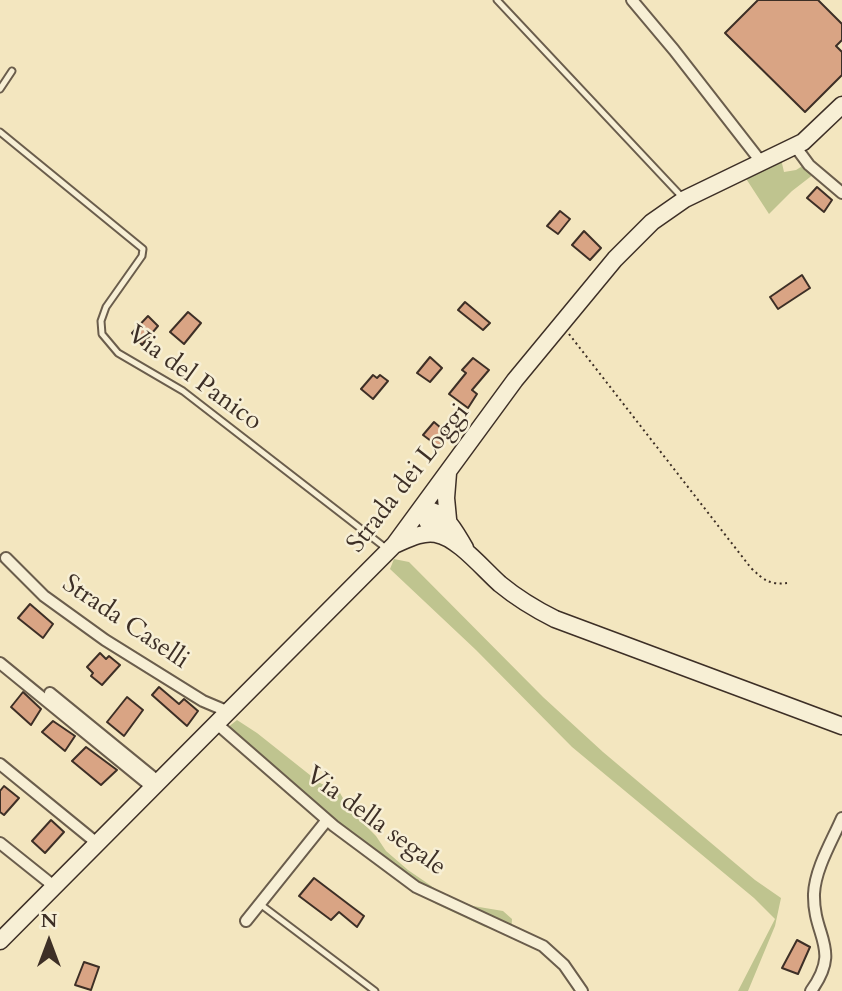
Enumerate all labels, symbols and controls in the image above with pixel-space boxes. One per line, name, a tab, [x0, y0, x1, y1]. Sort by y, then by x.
street label: Via del Panico	[121, 320, 267, 438]
street label: Strada dei Loggi	[341, 398, 477, 560]
street label: Strada Caselli	[56, 569, 194, 677]
street label: Via della segale	[298, 760, 452, 884]
north arrow	[14, 907, 84, 977]
text: N	[41, 908, 57, 934]

